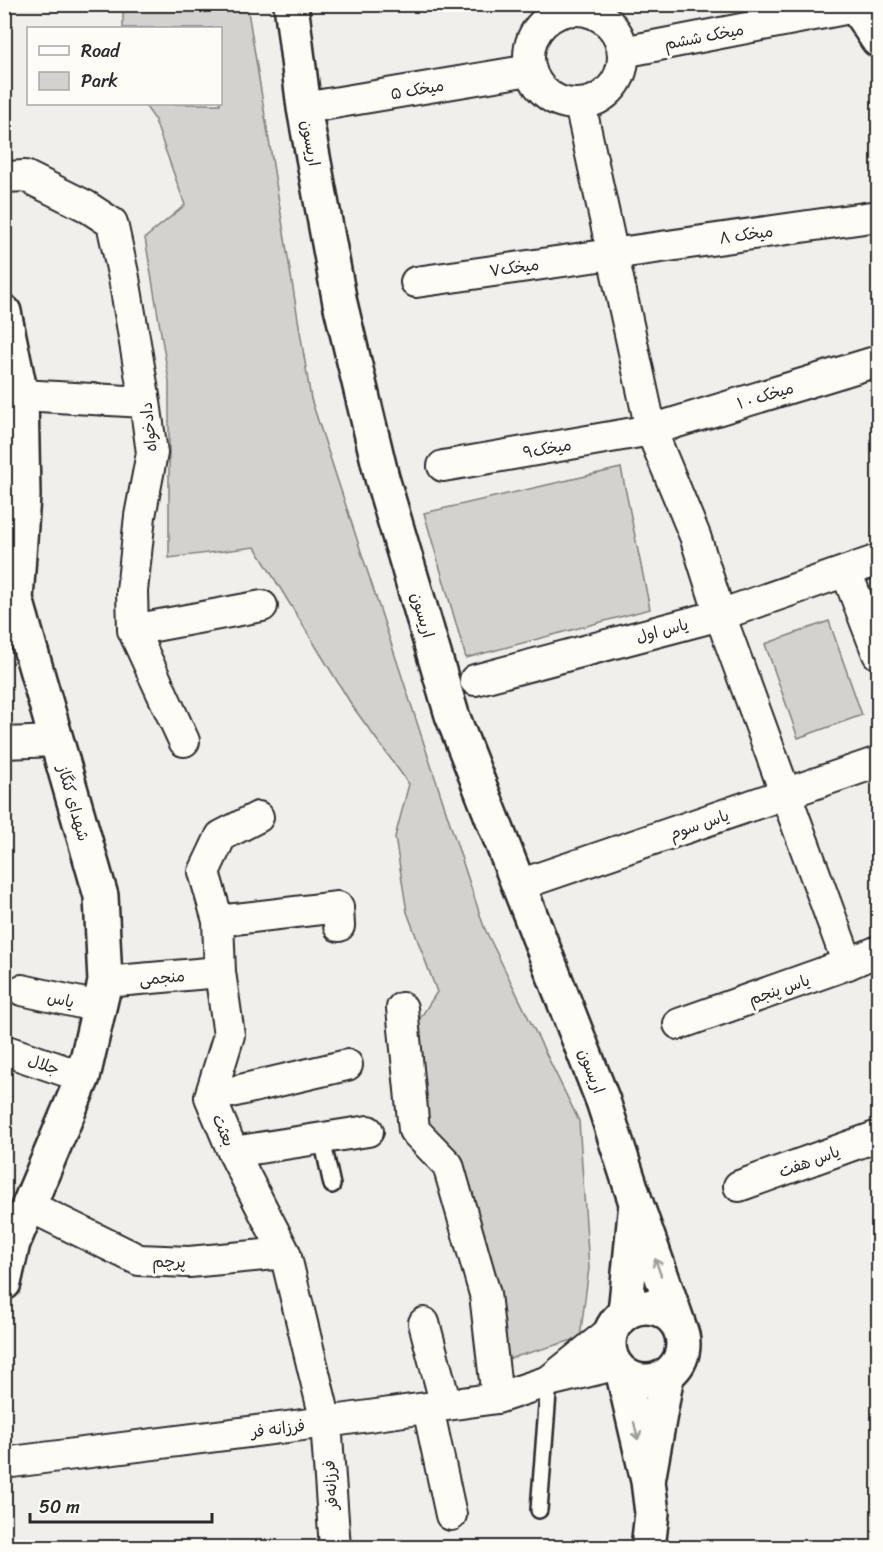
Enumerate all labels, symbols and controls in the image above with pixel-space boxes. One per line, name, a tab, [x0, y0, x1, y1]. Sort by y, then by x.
street label: میخک ششم	[662, 15, 746, 58]
legend	[27, 27, 222, 105]
text: Road	[81, 35, 121, 67]
text: Park	[81, 65, 118, 97]
street label: میخک ۵	[388, 71, 446, 108]
street label: اریسون	[292, 118, 329, 168]
street label: میخک ۸	[717, 216, 775, 253]
street label: میخک۷	[487, 250, 541, 285]
street label: میخک ۰ ۱	[733, 373, 797, 418]
street label: دادخواه	[131, 401, 166, 453]
street label: میخک۹	[521, 430, 574, 467]
street label: اریسون	[402, 589, 443, 641]
street label: یاس اول	[633, 610, 692, 651]
street label: شهدای کنگاز	[48, 760, 98, 845]
street label: یاس سوم	[665, 801, 733, 848]
street label: منجمی	[138, 961, 186, 994]
street label: یاس پنجم	[744, 965, 814, 1013]
street label: یاس	[44, 982, 77, 1017]
street label: اریسون	[570, 1044, 613, 1098]
street label: جلال	[24, 1046, 64, 1083]
street label: بعثت	[204, 1109, 243, 1151]
street label: یاس هفت	[774, 1137, 844, 1186]
street label: پرچم	[152, 1247, 186, 1276]
one-way arrow	[652, 1258, 663, 1277]
street label: فرزانه فر	[247, 1411, 307, 1446]
one-way arrow	[631, 1421, 643, 1440]
street label: فرزانه‌فر	[314, 1459, 347, 1513]
scale bar	[30, 1486, 212, 1524]
text: 50 m	[39, 1491, 80, 1523]

